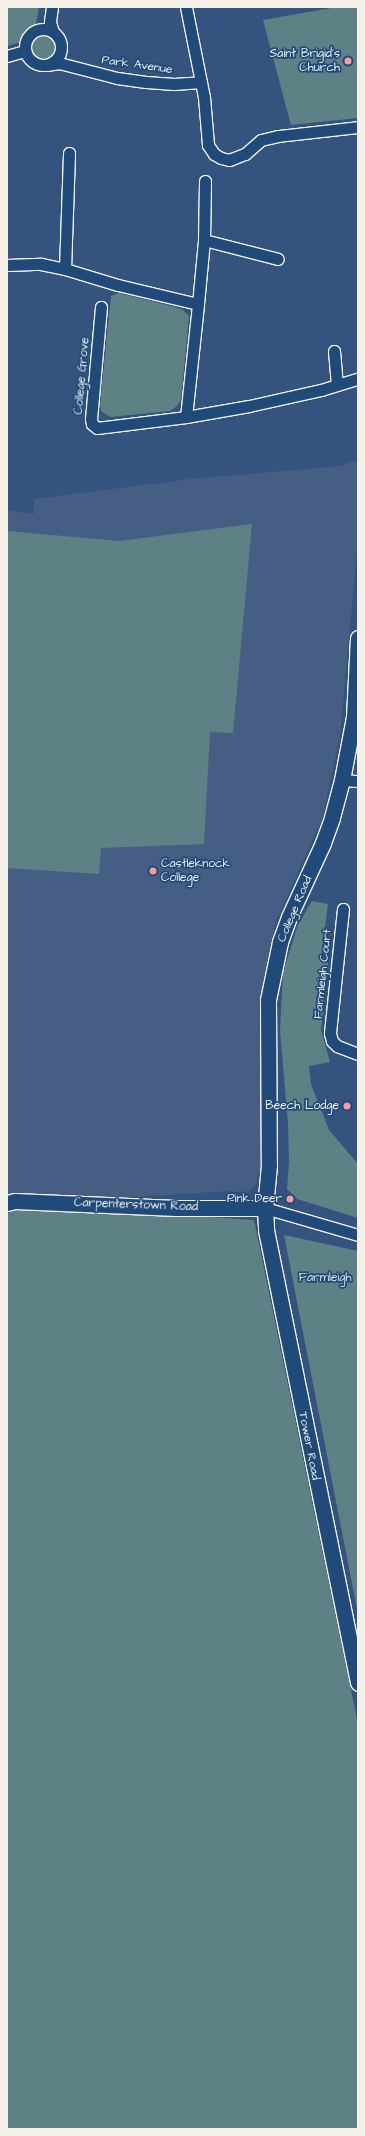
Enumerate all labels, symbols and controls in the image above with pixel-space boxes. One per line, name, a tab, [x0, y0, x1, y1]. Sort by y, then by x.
place label: Saint Brigid's Church	[270, 47, 340, 75]
street label: Park Avenue	[101, 53, 173, 77]
marker: Saint Brigid's Church	[343, 56, 353, 66]
street label: College Grove	[71, 337, 93, 415]
place label: Castleknock College	[161, 857, 230, 885]
marker: Castleknock College	[148, 866, 158, 876]
street label: College Road	[275, 874, 315, 944]
street label: Farmleigh Court	[311, 928, 335, 1020]
place label: Beech Lodge	[265, 1099, 339, 1113]
marker: Beech Lodge	[342, 1101, 352, 1111]
place label: Pink Deer	[227, 1192, 282, 1206]
marker: Pink Deer	[285, 1194, 295, 1204]
street label: Carpenterstown Road	[74, 1196, 198, 1214]
park label: Farmleigh	[299, 1271, 351, 1285]
street label: Tower Road	[295, 1411, 323, 1481]

